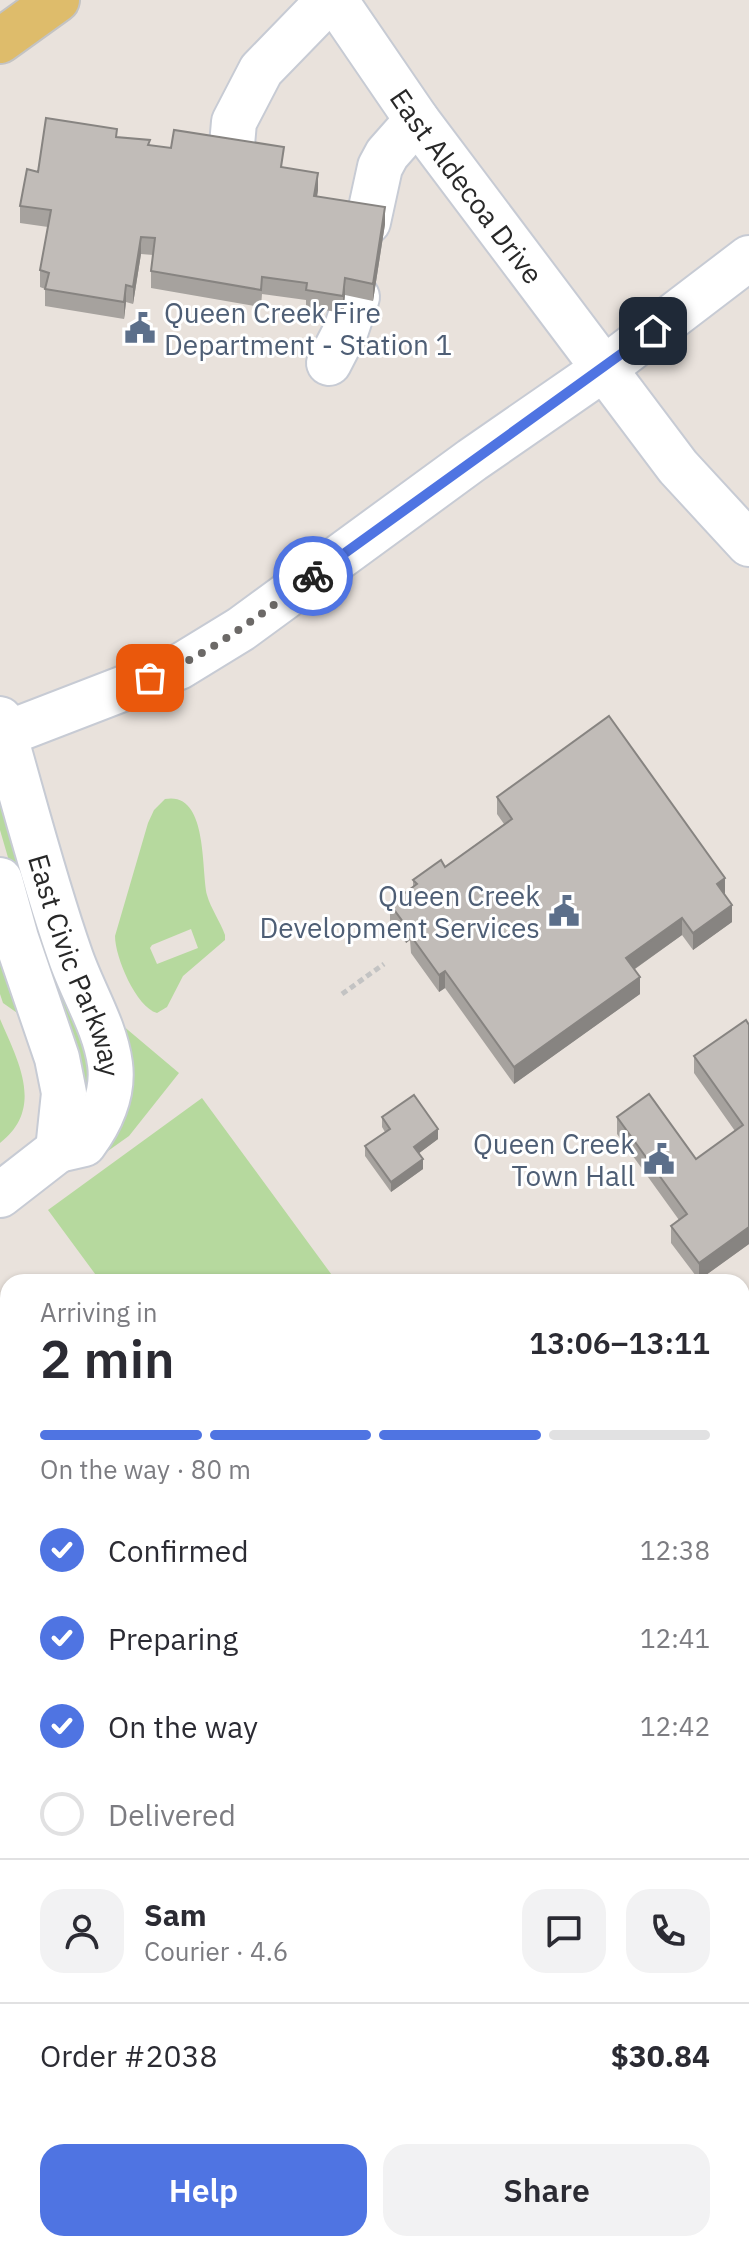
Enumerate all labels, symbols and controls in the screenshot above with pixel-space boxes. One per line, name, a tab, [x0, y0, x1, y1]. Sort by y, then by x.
street label: East Aldecoa Drive	[382, 81, 552, 291]
place label: Queen Creek Fire Department - Station 1	[164, 294, 452, 363]
pin	[619, 297, 687, 365]
icon: home	[631, 309, 675, 353]
public building icon: Queen Creek Fire Department - Station 1	[123, 311, 157, 345]
courier	[273, 536, 353, 616]
icon: bike	[291, 554, 335, 598]
pin	[116, 644, 184, 712]
icon: bag	[128, 656, 172, 700]
street label: East Civic Parkway	[21, 850, 129, 1078]
place label: Queen Creek Development Services	[260, 877, 540, 946]
public building icon: Queen Creek Development Services	[547, 894, 581, 928]
place label: Queen Creek Town Hall	[473, 1125, 635, 1194]
public building icon: Queen Creek Town Hall	[642, 1142, 676, 1176]
text: Arriving in	[40, 1295, 157, 1329]
text: 13:06–13:11	[529, 1323, 710, 1362]
text: 2 min	[40, 1325, 175, 1392]
text: On the way · 80 m	[40, 1452, 251, 1486]
icon: check	[40, 1528, 84, 1572]
text: Confirmed	[108, 1531, 249, 1570]
text: 12:38	[640, 1533, 710, 1567]
icon: check	[40, 1616, 84, 1660]
text: Preparing	[108, 1619, 238, 1658]
text: 12:41	[640, 1621, 710, 1655]
icon: check	[40, 1704, 84, 1748]
text: On the way	[108, 1707, 258, 1746]
text: 12:42	[640, 1709, 710, 1743]
text: Delivered	[108, 1795, 236, 1834]
button: person	[40, 1889, 124, 1973]
button: chat	[522, 1889, 606, 1973]
button: phone	[626, 1889, 710, 1973]
text: Sam	[144, 1895, 207, 1934]
text: Courier · 4.6	[144, 1934, 288, 1968]
text: Order #2038	[40, 2036, 217, 2075]
text: $30.84	[611, 2036, 710, 2075]
button: Help	[40, 2144, 367, 2236]
button: Share	[383, 2144, 710, 2236]

